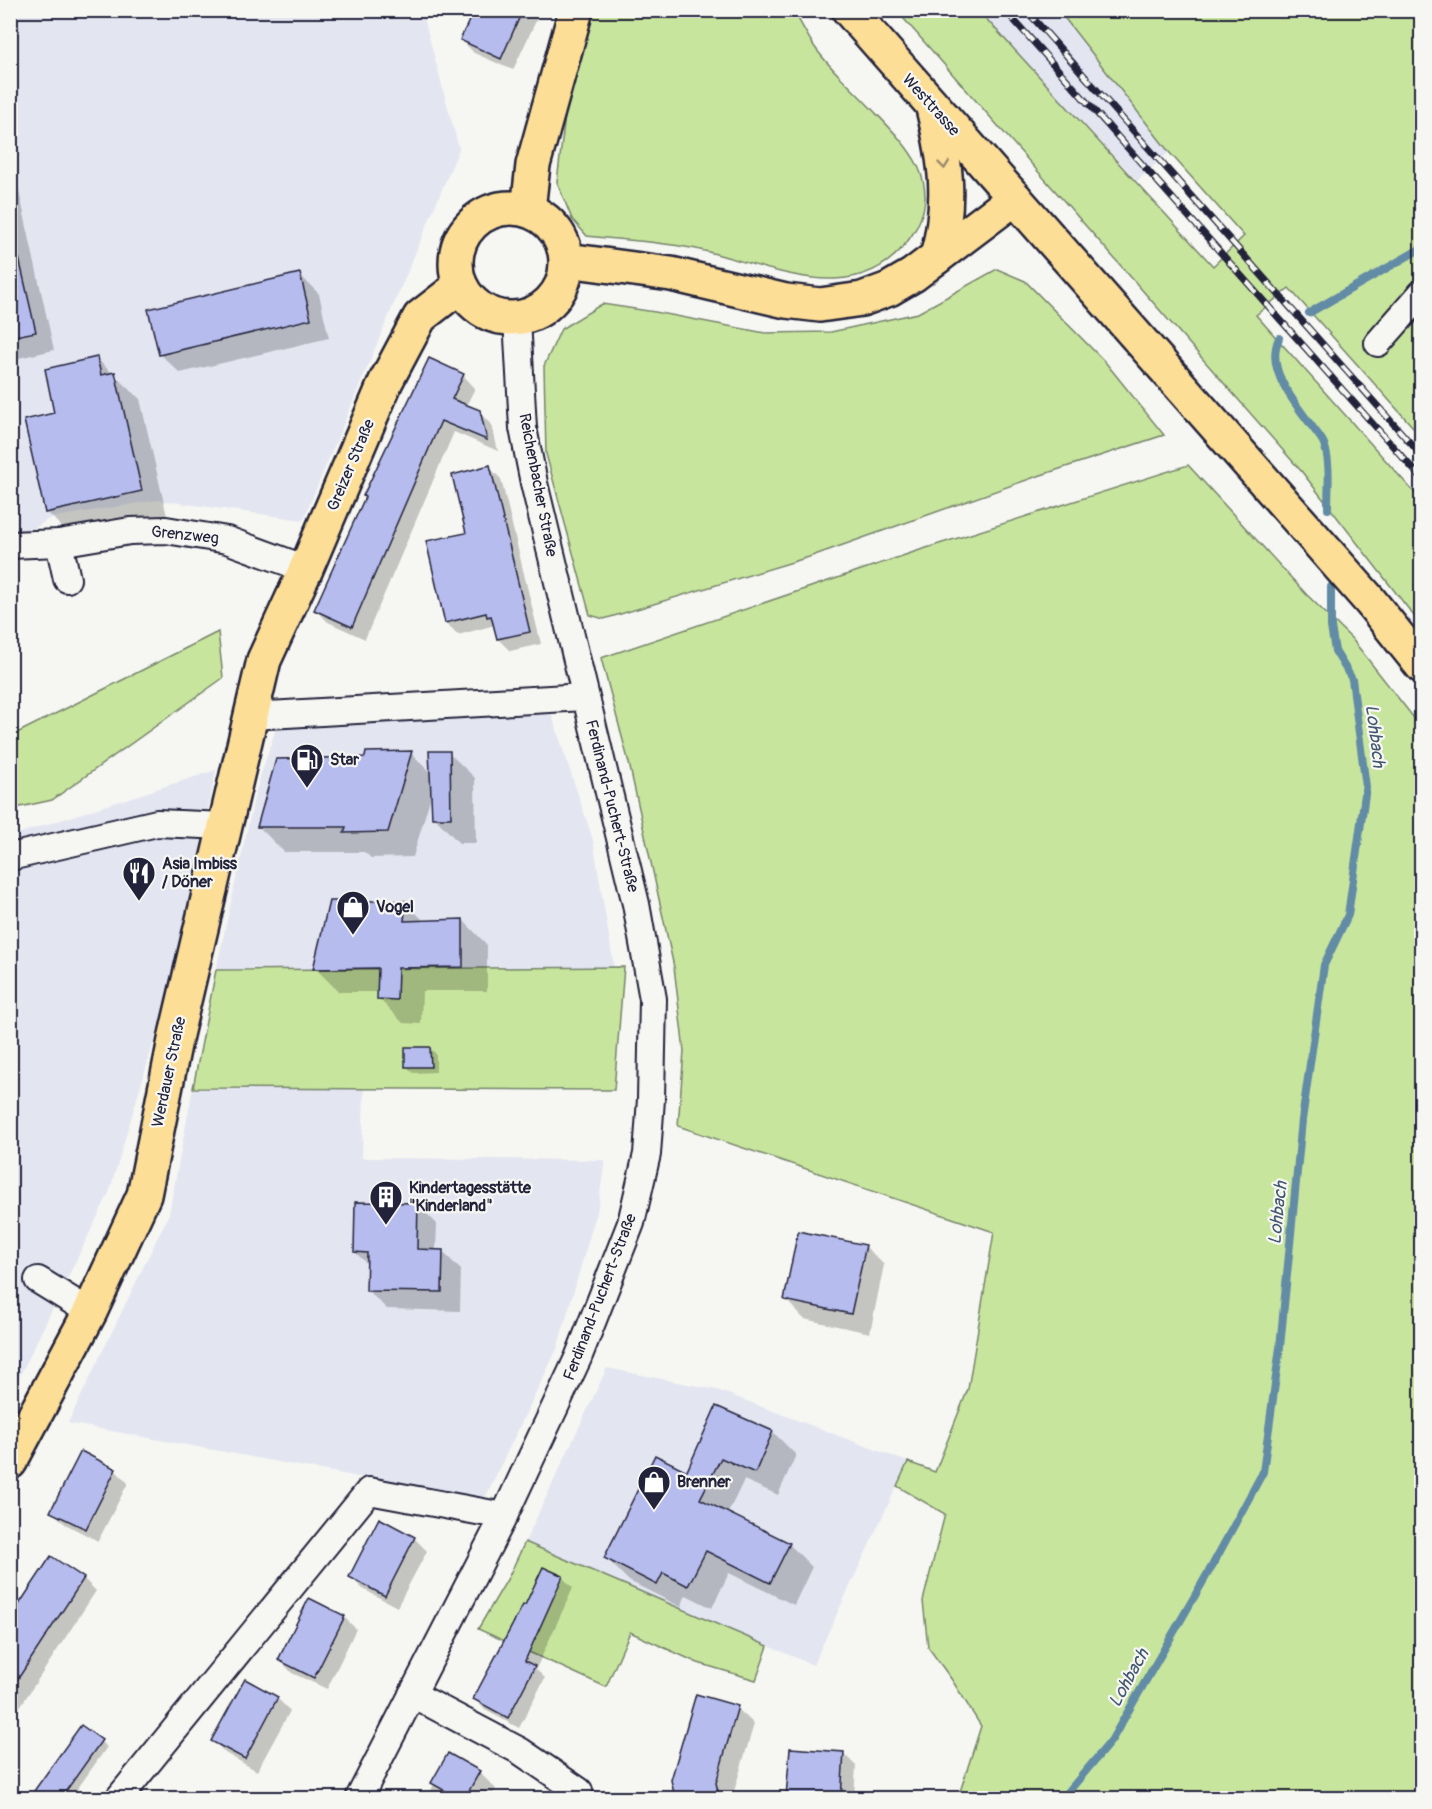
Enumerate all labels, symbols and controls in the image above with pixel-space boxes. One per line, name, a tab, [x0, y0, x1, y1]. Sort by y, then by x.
street label: Westtrasse	[898, 70, 964, 140]
one-way arrow	[937, 160, 950, 169]
street label: Reichenbacher Straße	[514, 412, 562, 559]
street label: Greizer Straße	[323, 416, 379, 514]
street label: Grenzweg	[150, 522, 220, 548]
water label: Lohbach	[1360, 703, 1390, 770]
street label: Ferdinand-Puchert-Straße	[581, 718, 643, 895]
fuel station icon: Star	[289, 742, 325, 789]
place label: Star	[330, 750, 359, 770]
place label: Asia Imbiss / Döner	[162, 854, 238, 892]
restaurant icon: Asia Imbiss / Döner	[121, 855, 157, 902]
shop icon: Vogel	[335, 889, 371, 936]
place label: Vogel	[376, 897, 414, 917]
street label: Werdauer Straße	[148, 1015, 191, 1129]
place label: Kindertagesstätte "Kinderland"	[409, 1178, 532, 1216]
building icon: Kindertagesstätte "Kinderland"	[368, 1179, 404, 1226]
water label: Lohbach	[1263, 1179, 1293, 1246]
street label: Ferdinand-Puchert-Straße	[559, 1211, 641, 1383]
shop icon: Brenner	[636, 1464, 672, 1511]
place label: Brenner	[677, 1472, 731, 1492]
water label: Lohbach	[1104, 1643, 1155, 1711]

